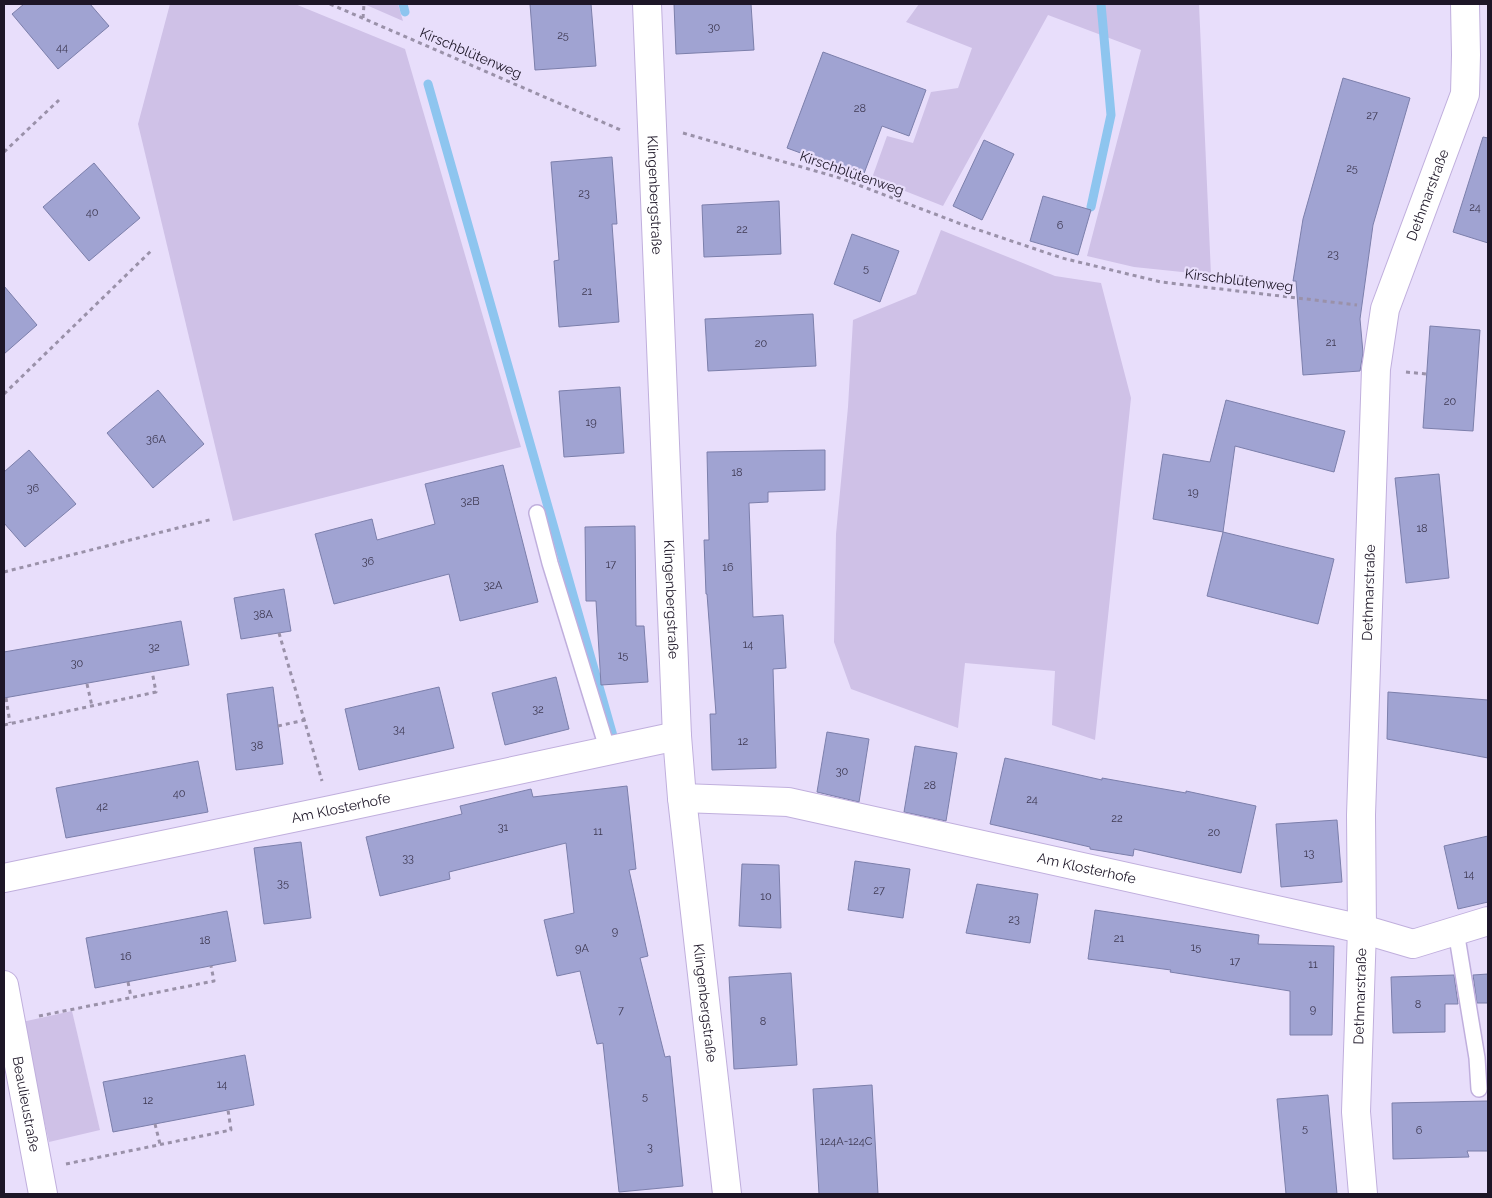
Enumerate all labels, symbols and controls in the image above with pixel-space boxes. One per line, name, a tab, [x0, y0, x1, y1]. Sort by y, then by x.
house number: 30	[708, 21, 721, 34]
street label: Kirschblütenweg	[418, 24, 524, 82]
house number: 25	[557, 29, 569, 42]
house number: 44	[56, 41, 68, 54]
house number: 28	[854, 102, 866, 115]
house number: 27	[1366, 109, 1378, 122]
street label: Klingenbergstraße	[644, 135, 665, 255]
street label: Dethmarstraße	[1403, 147, 1452, 243]
street label: Kirschblütenweg	[798, 148, 906, 198]
house number: 25	[1346, 162, 1358, 175]
house number: 23	[578, 187, 590, 200]
house number: 24	[1469, 201, 1481, 214]
house number: 40	[86, 206, 99, 219]
house number: 6	[1057, 219, 1064, 232]
house number: 22	[736, 223, 748, 236]
house number: 23	[1327, 248, 1339, 261]
house number: 5	[863, 262, 869, 275]
street label: Kirschblütenweg	[1184, 265, 1294, 295]
house number: 21	[582, 285, 593, 298]
house number: 21	[1326, 336, 1337, 349]
house number: 20	[755, 337, 767, 350]
house number: 20	[1444, 395, 1456, 408]
house number: 19	[585, 416, 597, 429]
house number: 36A	[146, 433, 166, 446]
house number: 18	[731, 466, 743, 479]
house number: 36	[27, 482, 40, 495]
house number: 19	[1187, 486, 1199, 499]
house number: 32B	[461, 495, 479, 508]
house number: 18	[1416, 522, 1428, 535]
street label: Klingenbergstraße	[661, 540, 682, 659]
street label: Dethmarstraße	[1359, 544, 1378, 641]
house number: 36	[362, 555, 375, 568]
house number: 17	[606, 558, 616, 571]
house number: 16	[722, 561, 734, 574]
house number: 32A	[483, 579, 503, 592]
house number: 38A	[253, 608, 273, 621]
house number: 14	[743, 638, 753, 651]
house number: 32	[148, 641, 160, 654]
house number: 15	[618, 649, 628, 662]
house number: 30	[71, 657, 84, 670]
house number: 32	[532, 703, 544, 716]
house number: 34	[393, 723, 405, 736]
house number: 12	[738, 735, 748, 748]
house number: 38	[251, 739, 263, 752]
house number: 30	[836, 765, 849, 778]
house number: 28	[924, 779, 936, 792]
house number: 40	[173, 787, 186, 800]
street label: Am Klosterhofe	[290, 790, 392, 826]
house number: 24	[1026, 793, 1038, 806]
house number: 42	[96, 800, 108, 813]
house number: 22	[1111, 812, 1123, 825]
house number: 31	[498, 821, 509, 834]
house number: 11	[593, 825, 603, 838]
house number: 20	[1208, 826, 1220, 839]
house number: 13	[1304, 847, 1314, 860]
street label: Am Klosterhofe	[1036, 849, 1138, 887]
house number: 33	[402, 852, 414, 865]
house number: 14	[1464, 868, 1474, 881]
house number: 35	[277, 877, 289, 890]
house number: 27	[873, 884, 885, 897]
house number: 10	[760, 890, 772, 903]
house number: 23	[1008, 913, 1020, 926]
house number: 9	[612, 925, 618, 938]
house number: 21	[1114, 932, 1125, 945]
house number: 18	[199, 934, 211, 947]
house number: 15	[1191, 941, 1201, 954]
house number: 9A	[575, 942, 590, 955]
street label: Klingenbergstraße	[691, 943, 720, 1063]
street label: Dethmarstraße	[1350, 948, 1369, 1045]
house number: 16	[120, 950, 132, 963]
house number: 17	[1230, 955, 1240, 968]
house number: 11	[1308, 958, 1318, 971]
house number: 8	[1415, 998, 1421, 1011]
house number: 9	[1310, 1003, 1316, 1016]
house number: 7	[618, 1004, 624, 1017]
house number: 8	[760, 1015, 766, 1028]
street label: Beaulieustraße	[9, 1055, 43, 1153]
house number: 14	[217, 1078, 227, 1091]
house number: 5	[642, 1090, 648, 1103]
house number: 12	[143, 1094, 153, 1107]
house number: 5	[1302, 1122, 1308, 1135]
house number: 6	[1416, 1124, 1423, 1137]
house number: 124A-124C	[820, 1135, 873, 1148]
house number: 3	[647, 1141, 653, 1154]

